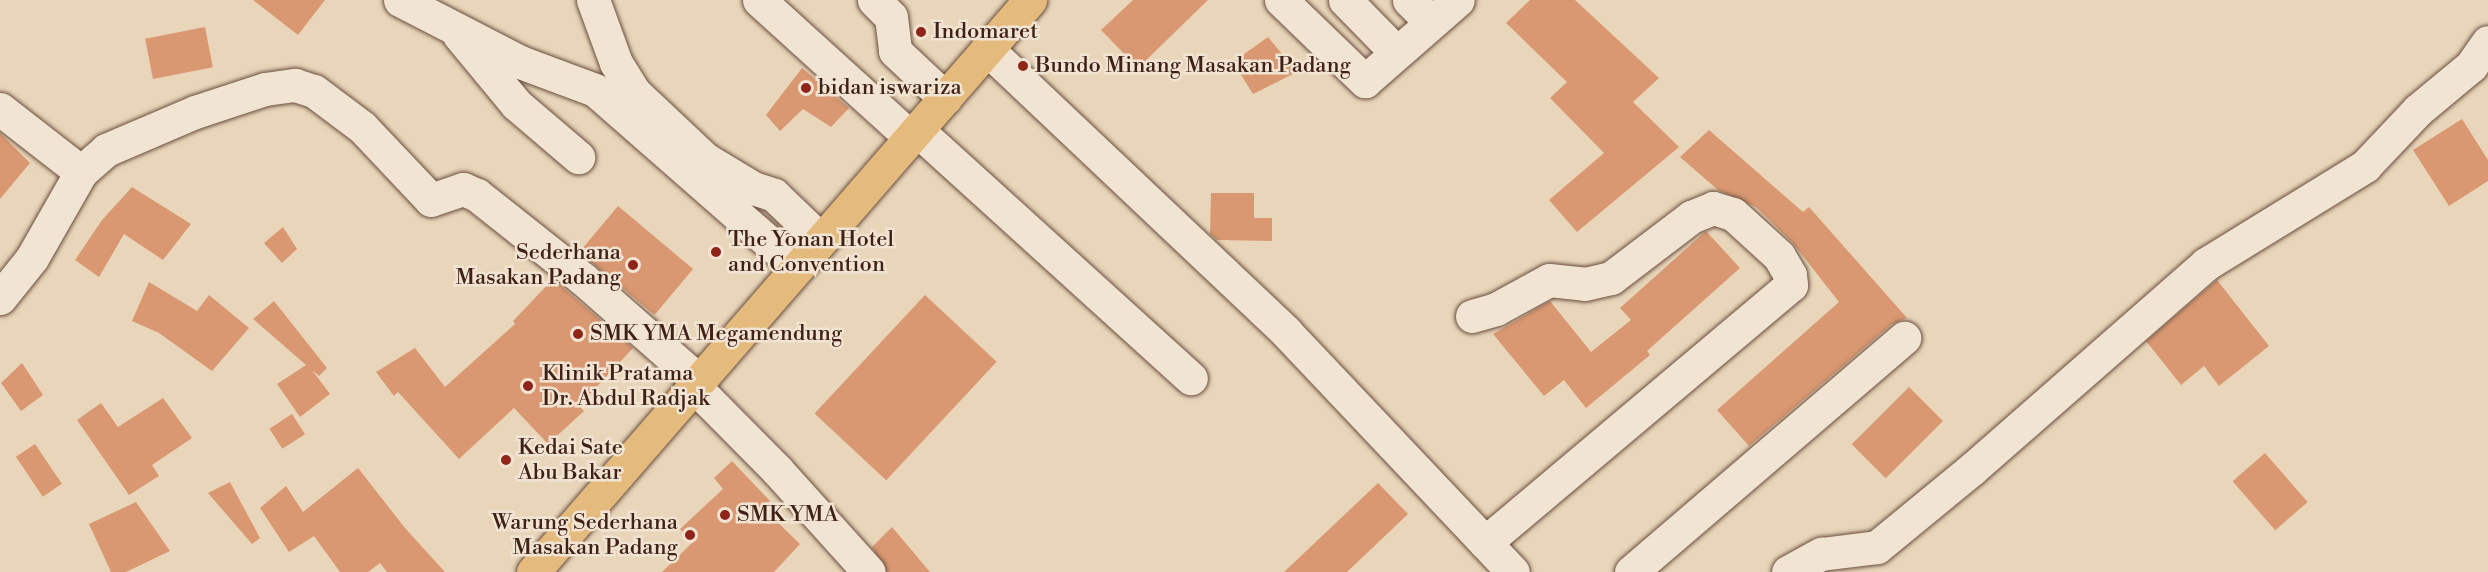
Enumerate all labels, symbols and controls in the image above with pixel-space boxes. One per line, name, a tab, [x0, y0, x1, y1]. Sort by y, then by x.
place label: Indomaret	[933, 19, 1038, 45]
marker: Indomaret	[914, 25, 928, 39]
place label: Bundo Minang Masakan Padang	[1035, 53, 1351, 79]
marker: Bundo Minang Masakan Padang	[1016, 59, 1030, 73]
place label: bidan iswariza	[818, 75, 962, 101]
marker: bidan iswariza	[799, 81, 813, 95]
place label: The Yonan Hotel and Convention	[728, 226, 894, 278]
place label: Sederhana Masakan Padang	[456, 239, 621, 290]
marker: The Yonan Hotel and Convention	[709, 245, 723, 259]
marker: Sederhana Masakan Padang	[626, 258, 640, 272]
place label: SMK YMA Megamendung	[590, 321, 842, 347]
marker: SMK YMA Megamendung	[571, 327, 585, 341]
place label: Klinik Pratama Dr. Abdul Radjak	[542, 360, 710, 412]
marker: Klinik Pratama Dr. Abdul Radjak	[519, 377, 537, 395]
place label: Kedai Sate Abu Bakar	[518, 434, 623, 486]
marker: Kedai Sate Abu Bakar	[499, 453, 513, 467]
place label: SMK YMA	[737, 502, 839, 528]
marker: SMK YMA	[718, 508, 732, 522]
place label: Warung Sederhana Masakan Padang	[492, 509, 678, 560]
marker: Warung Sederhana Masakan Padang	[683, 528, 697, 542]

